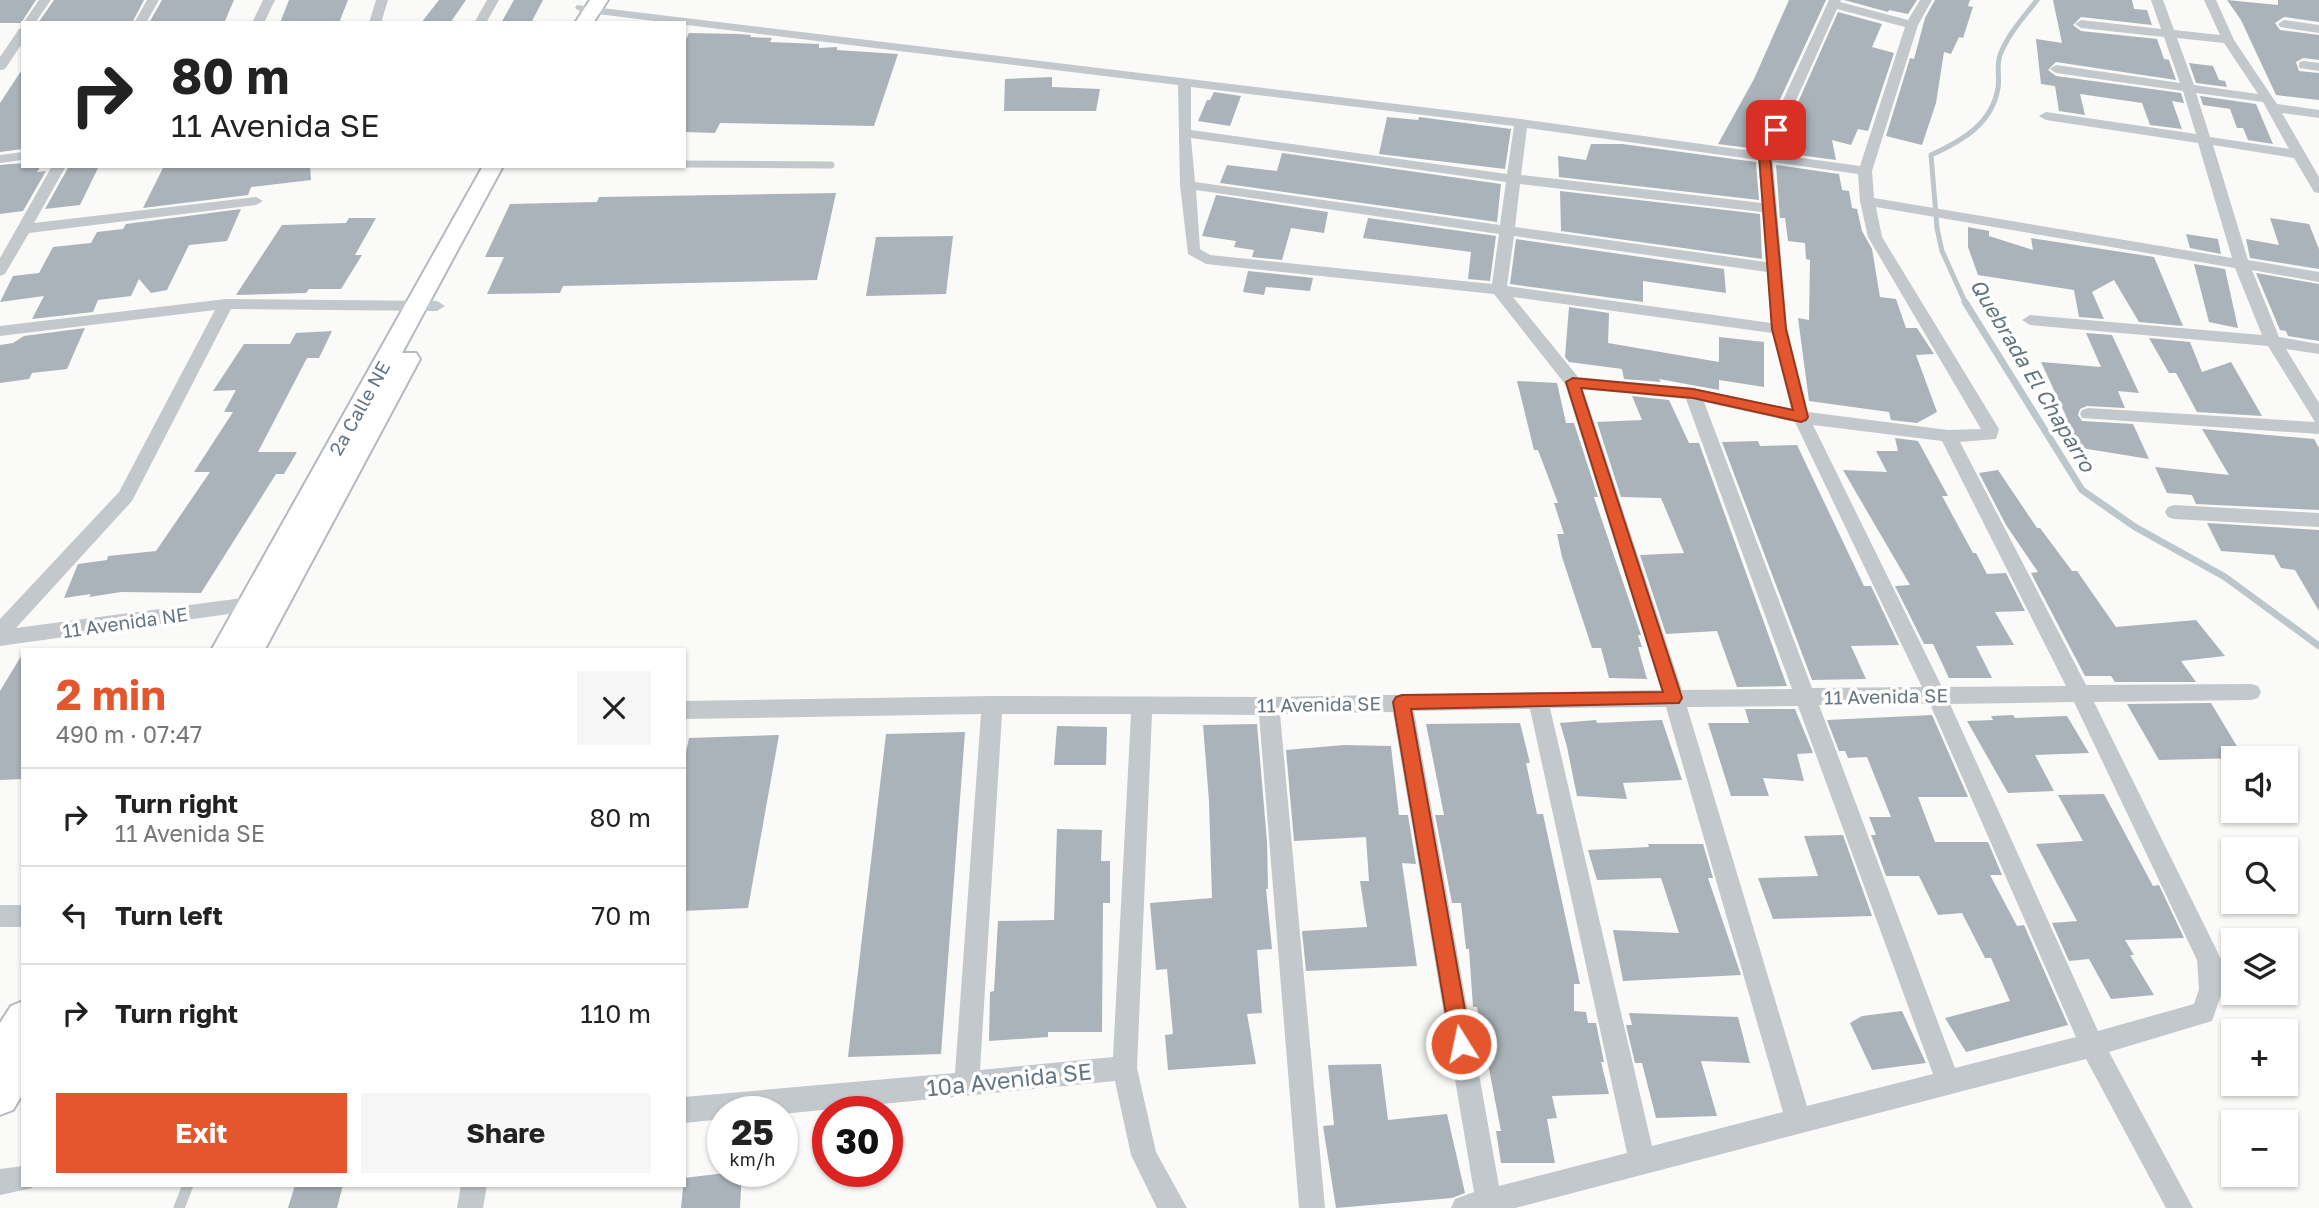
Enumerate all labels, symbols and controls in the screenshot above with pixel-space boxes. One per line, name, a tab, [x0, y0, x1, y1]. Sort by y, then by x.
text: 80 m	[171, 46, 289, 105]
icon: right	[56, 49, 147, 140]
pin	[1746, 100, 1806, 160]
text: 11 Avenida SE	[171, 106, 379, 144]
icon: arrive	[1757, 111, 1795, 149]
water label: Quebrada El Chaparro	[1965, 274, 2102, 477]
street label: 2a Calle NE	[324, 357, 394, 459]
street label: 11 Avenida NE	[61, 602, 189, 642]
text: 2 min	[56, 669, 166, 719]
button: close	[577, 671, 651, 745]
street label: 11 Avenida SE	[1824, 683, 1948, 709]
street label: 11 Avenida SE	[1257, 691, 1381, 717]
text: 490 m · 07:47	[56, 720, 202, 748]
map controls	[2221, 746, 2298, 1187]
button: sound	[2221, 746, 2298, 823]
text: Turn right	[115, 788, 238, 819]
icon: right	[56, 798, 94, 836]
text: 80 m	[590, 802, 651, 833]
text: 11 Avenida SE	[115, 819, 265, 847]
button: search	[2221, 837, 2298, 914]
icon: left	[56, 896, 94, 934]
text: Turn left	[115, 900, 223, 931]
text: 70 m	[592, 900, 651, 931]
button: layers	[2221, 928, 2298, 1005]
icon: right	[56, 994, 94, 1032]
text: Turn right	[115, 998, 238, 1029]
text: 110 m	[580, 998, 651, 1029]
position arrow	[1424, 1007, 1498, 1081]
button: +	[2221, 1019, 2298, 1096]
street label: 10a Avenida SE	[925, 1056, 1093, 1102]
button: Exit	[56, 1093, 347, 1173]
button: Share	[361, 1093, 651, 1173]
speed limit sign: 30	[812, 1096, 903, 1187]
button: −	[2221, 1110, 2298, 1187]
text: 25	[731, 1111, 774, 1153]
text: km/h	[730, 1148, 775, 1170]

